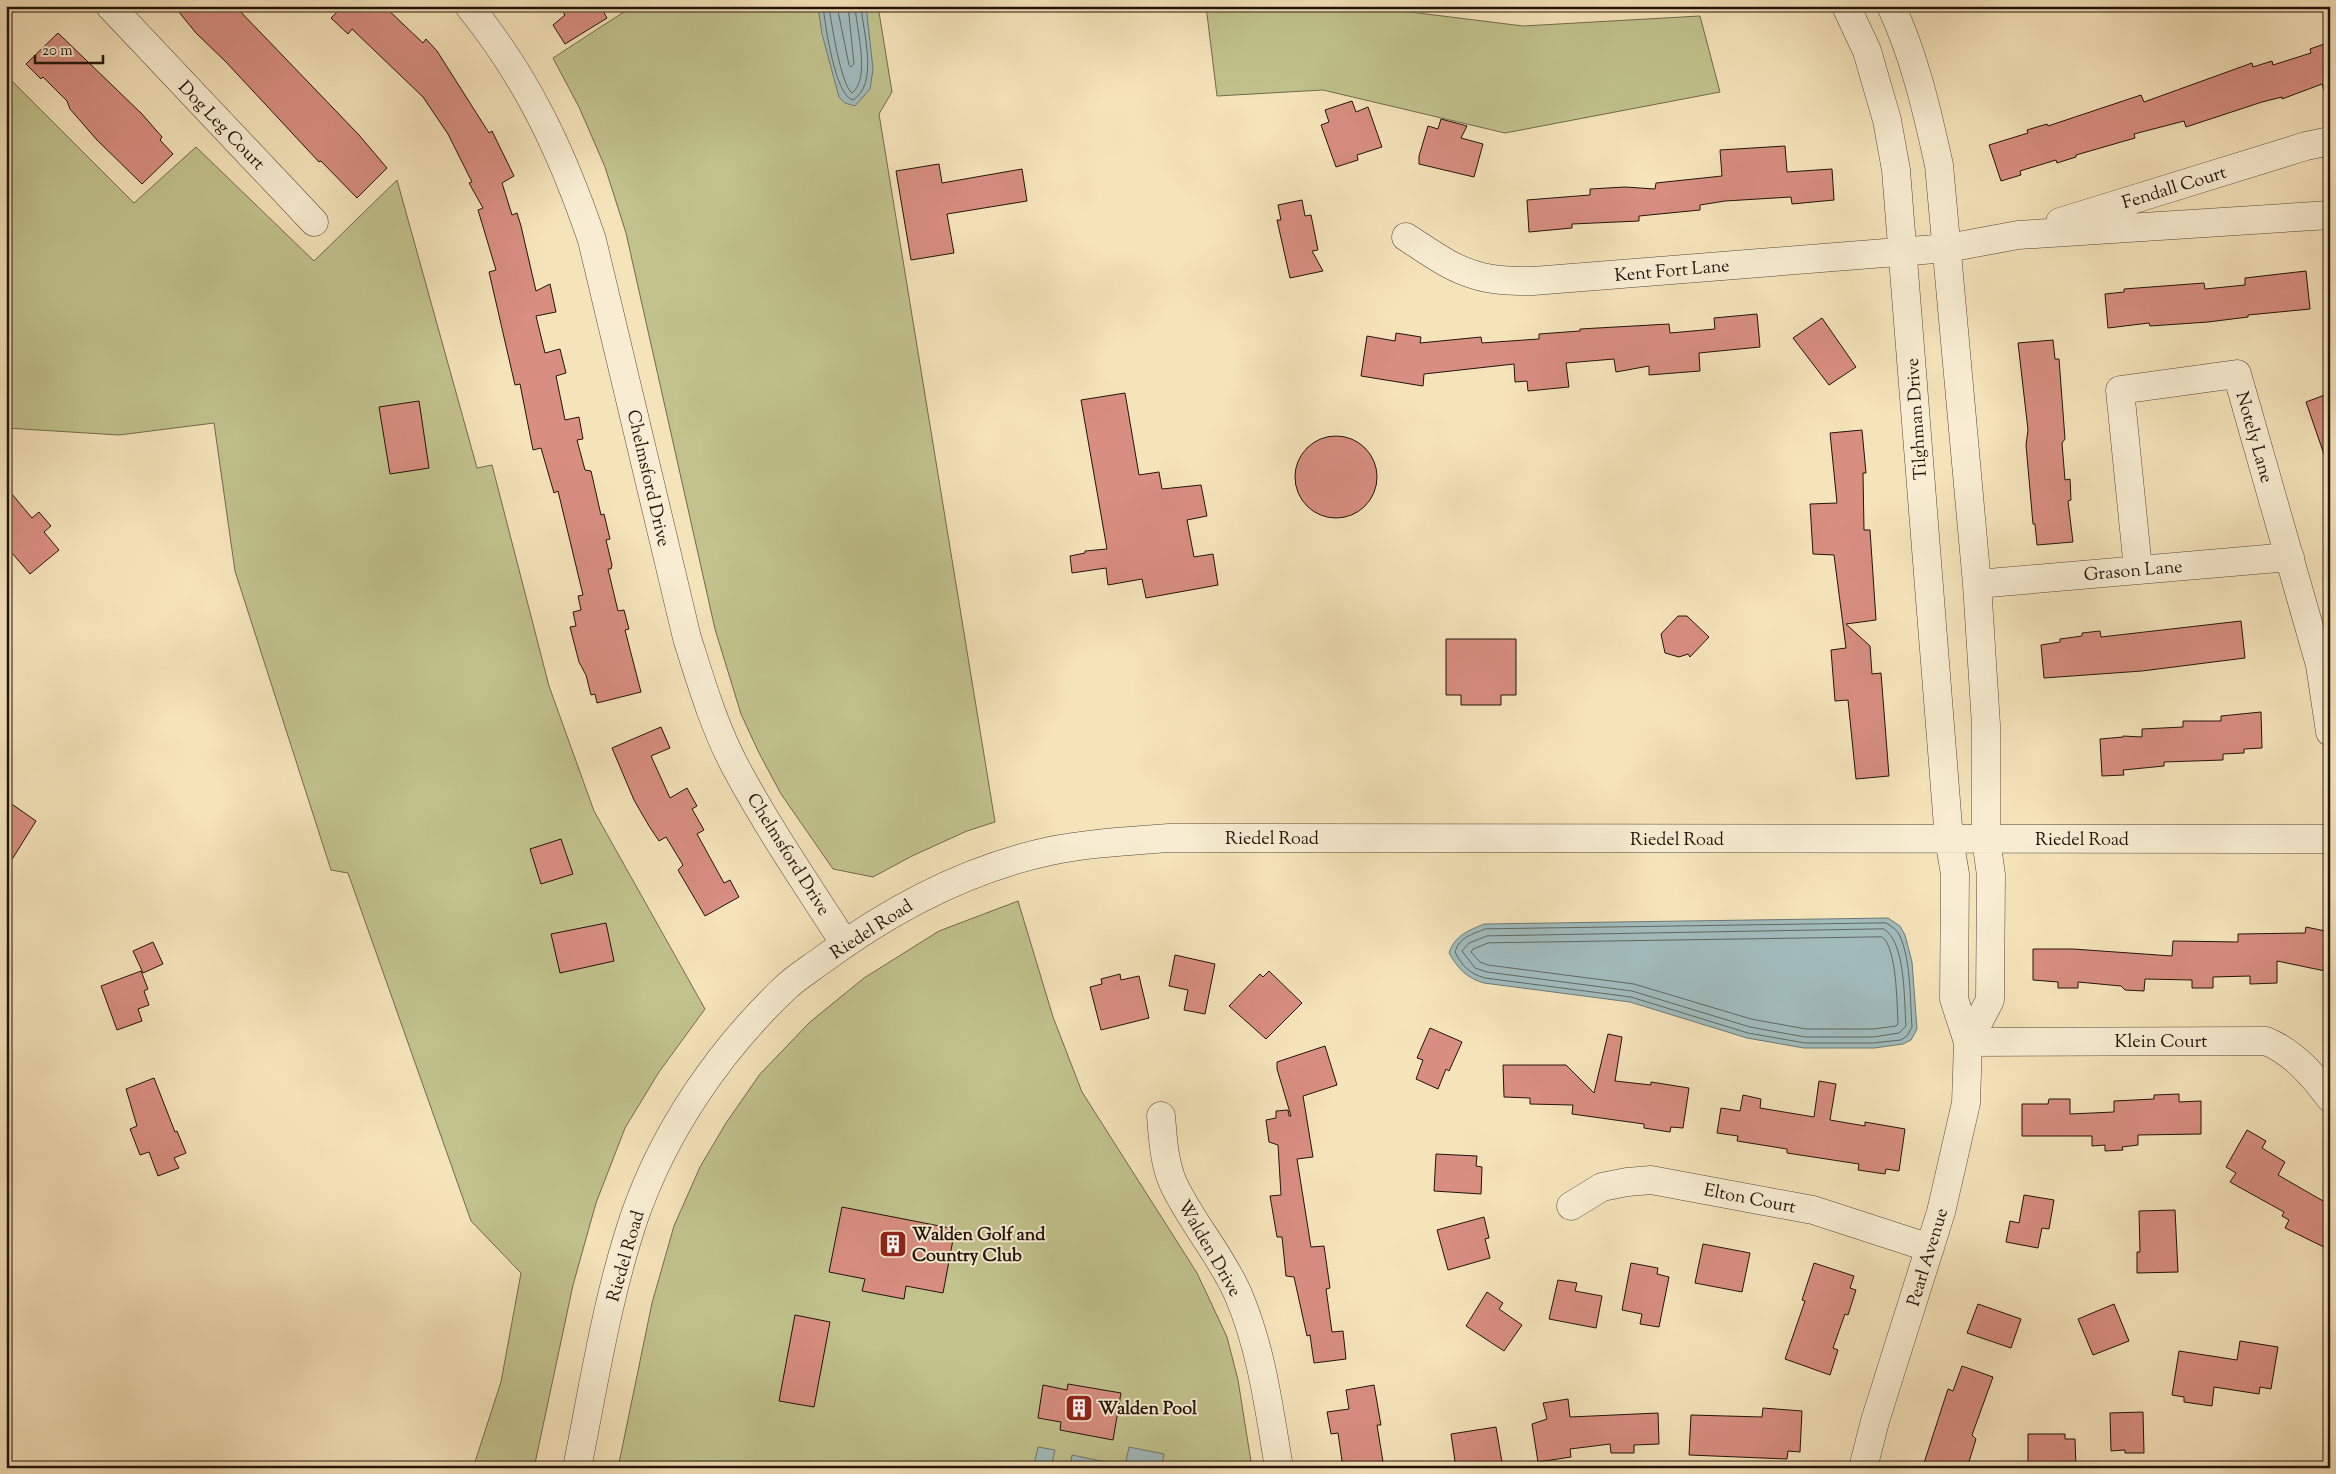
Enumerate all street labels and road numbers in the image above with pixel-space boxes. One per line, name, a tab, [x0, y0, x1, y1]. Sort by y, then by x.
street label: Dog Leg Court	[171, 76, 270, 177]
street label: Fendall Court	[2119, 161, 2230, 217]
street label: Kent Fort Lane	[1614, 254, 1731, 290]
street label: Tilghman Drive	[1901, 357, 1935, 481]
street label: Notely Lane	[2228, 389, 2279, 486]
street label: Chelmsford Drive	[619, 407, 675, 550]
street label: Grason Lane	[2083, 555, 2184, 589]
street label: Chelmsford Drive	[739, 789, 835, 921]
street label: Riedel Road	[1225, 827, 1319, 853]
street label: Riedel Road	[1630, 828, 1724, 854]
street label: Riedel Road	[2035, 828, 2129, 854]
street label: Riedel Road	[826, 894, 919, 967]
street label: Klein Court	[2115, 1030, 2207, 1056]
street label: Elton Court	[1701, 1178, 1798, 1222]
street label: Walden Drive	[1170, 1196, 1247, 1302]
street label: Pearl Avenue	[1902, 1205, 1956, 1310]
street label: Riedel Road	[601, 1208, 652, 1305]

